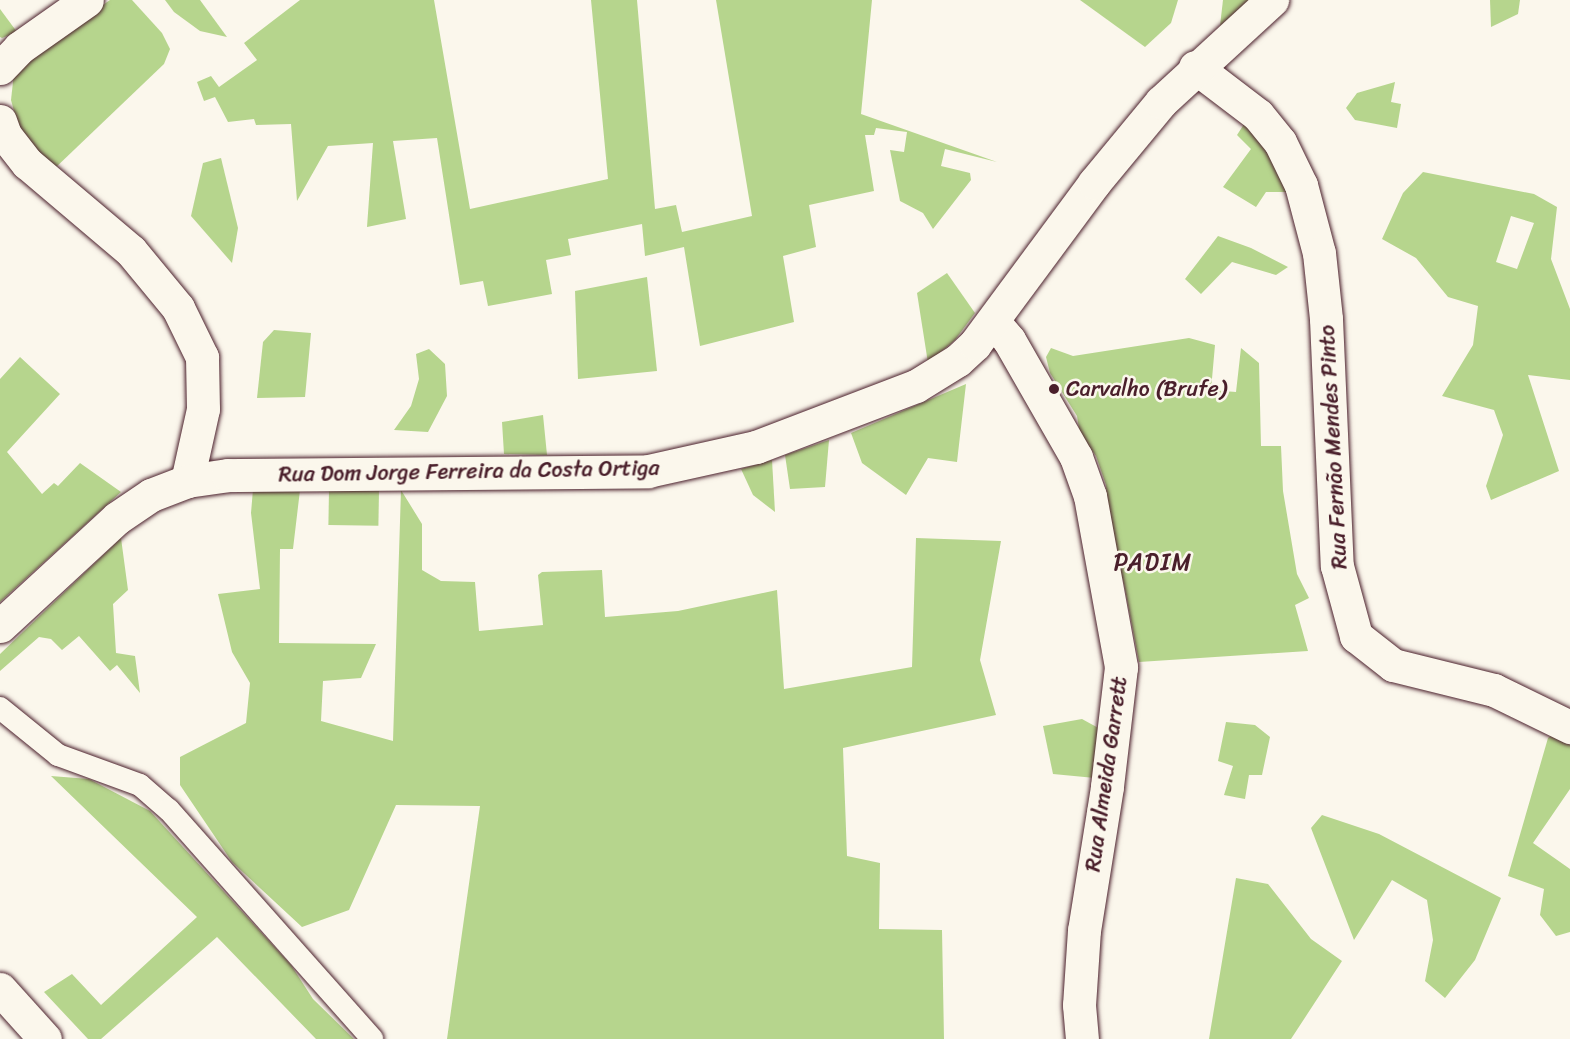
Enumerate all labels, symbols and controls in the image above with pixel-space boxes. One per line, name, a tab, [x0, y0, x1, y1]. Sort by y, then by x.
street label: Rua Fernão Mendes Pinto	[1313, 324, 1353, 570]
place label: Carvalho (Brufe)	[1066, 376, 1227, 402]
marker: Carvalho (Brufe)	[1047, 382, 1061, 396]
street label: Rua Dom Jorge Ferreira da Costa Ortiga	[277, 454, 661, 488]
district label: PADIM	[1115, 549, 1191, 577]
street label: Rua Almeida Garrett	[1079, 674, 1133, 874]

